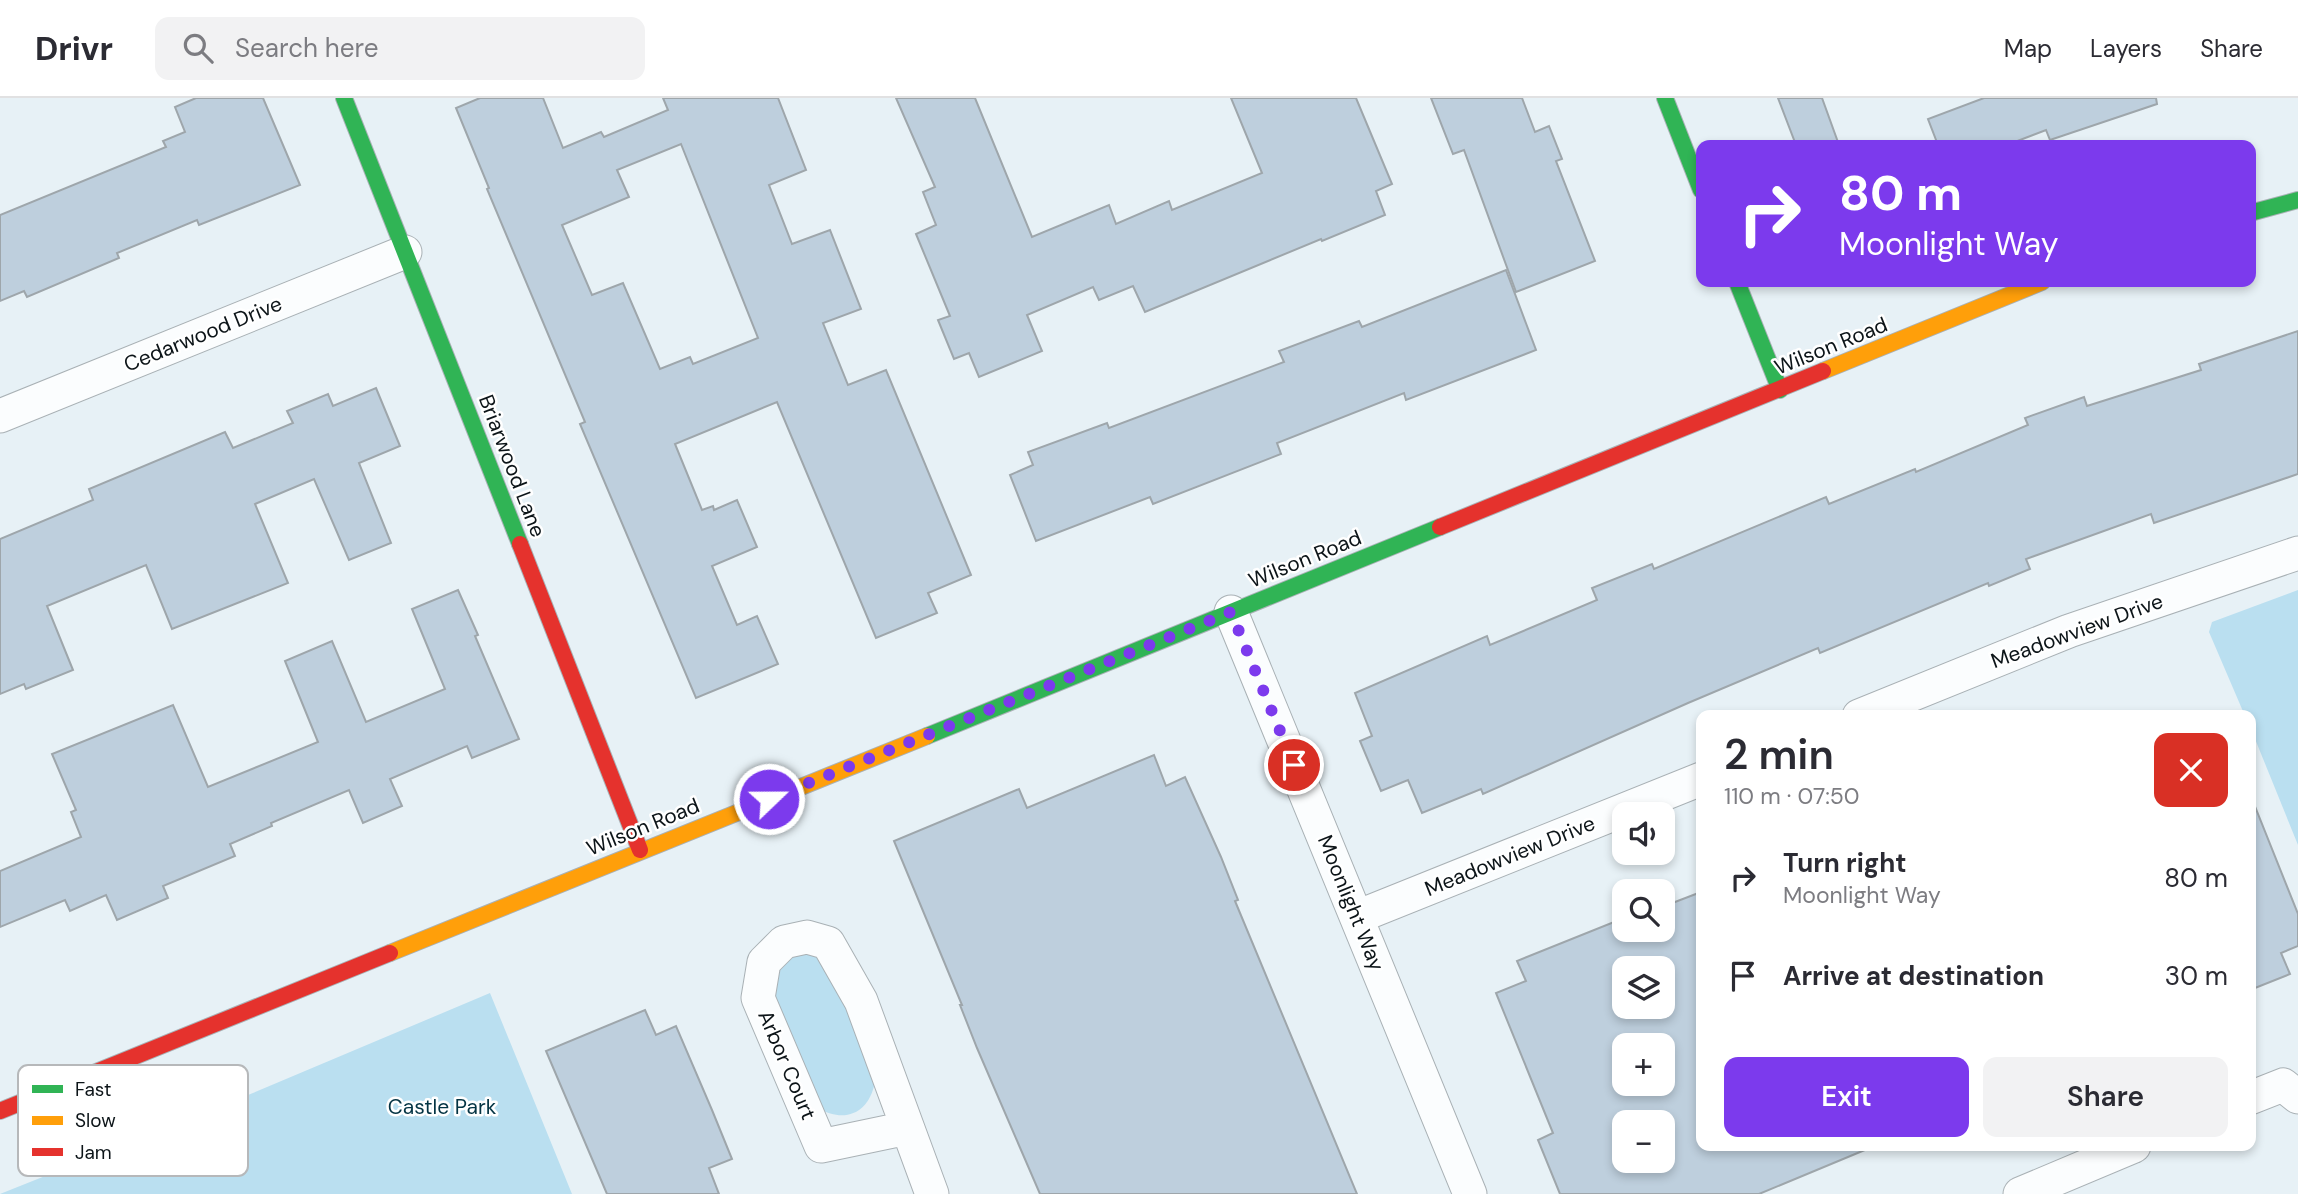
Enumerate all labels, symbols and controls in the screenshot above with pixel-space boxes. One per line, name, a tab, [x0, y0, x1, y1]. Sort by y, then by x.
search box	[155, 17, 645, 80]
text: Drivr	[35, 27, 113, 70]
icon: search	[179, 29, 217, 67]
text: Search here	[235, 31, 378, 65]
text: Map	[2004, 33, 2052, 64]
text: Layers	[2090, 33, 2162, 64]
text: Share	[2200, 33, 2263, 64]
text: 80 m	[1839, 161, 1962, 225]
icon: right	[1724, 168, 1815, 259]
text: Moonlight Way	[1839, 223, 2059, 265]
street label: Cedarwood Drive	[120, 289, 286, 379]
street label: Wilson Road	[1770, 311, 1892, 381]
street label: Briarwood Lane	[472, 391, 552, 541]
street label: Wilson Road	[1244, 524, 1366, 594]
street label: Meadowview Drive	[1987, 587, 2167, 675]
text: 2 min	[1724, 727, 1834, 782]
button: close	[2154, 733, 2228, 807]
pin	[1264, 735, 1324, 795]
icon: arrive	[1275, 746, 1313, 784]
position arrow	[732, 762, 806, 836]
text: 110 m · 07:50	[1724, 781, 1860, 811]
street label: Wilson Road	[582, 792, 704, 862]
map controls	[1612, 802, 1675, 1173]
button: sound	[1612, 802, 1675, 865]
street label: Meadowview Drive	[1421, 809, 1599, 903]
street label: Moonlight Way	[1311, 831, 1391, 975]
text: Turn right	[1783, 846, 1907, 880]
icon: right	[1724, 859, 1762, 897]
text: 80 m	[2164, 861, 2228, 895]
button: search	[1612, 879, 1675, 942]
text: Moonlight Way	[1783, 880, 1941, 910]
button: layers	[1612, 956, 1675, 1019]
icon: arrive	[1724, 957, 1762, 995]
text: Arrive at destination	[1783, 959, 2044, 993]
text: 30 m	[2165, 959, 2228, 993]
street label: Arbor Court	[751, 1006, 823, 1124]
button: +	[1612, 1033, 1675, 1096]
button: Exit	[1724, 1057, 1969, 1137]
button: Share	[1983, 1057, 2228, 1137]
legend	[18, 1065, 248, 1176]
text: Fast	[75, 1077, 111, 1102]
park label: Castle Park	[388, 1093, 497, 1121]
text: Slow	[75, 1108, 116, 1133]
button: −	[1612, 1110, 1675, 1173]
text: Jam	[75, 1140, 112, 1165]

